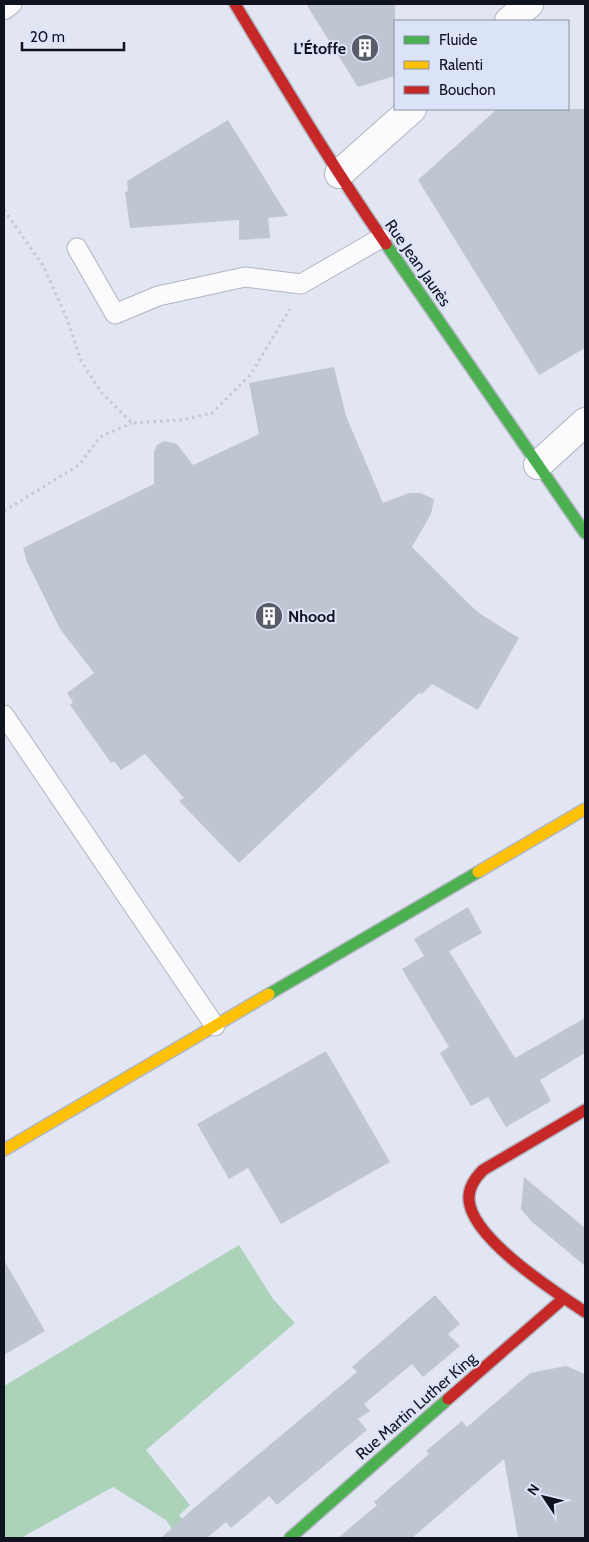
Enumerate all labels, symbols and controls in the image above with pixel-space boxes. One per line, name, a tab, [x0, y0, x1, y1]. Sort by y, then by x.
scale bar	[22, 20, 125, 52]
legend	[394, 20, 569, 110]
text: 20 m	[30, 28, 65, 46]
text: Fluide	[439, 31, 478, 49]
building icon: L’Étoffe	[350, 33, 380, 63]
place label: L’Étoffe	[293, 39, 346, 58]
text: Ralenti	[439, 56, 483, 74]
text: Bouchon	[439, 81, 496, 99]
street label: Rue Jean Jaurès	[381, 216, 455, 310]
building icon: Nhood	[254, 601, 284, 631]
place label: Nhood	[288, 607, 335, 626]
street label: Rue Martin Luther King	[352, 1348, 481, 1464]
north arrow	[519, 1472, 569, 1522]
text: N	[523, 1480, 544, 1499]

